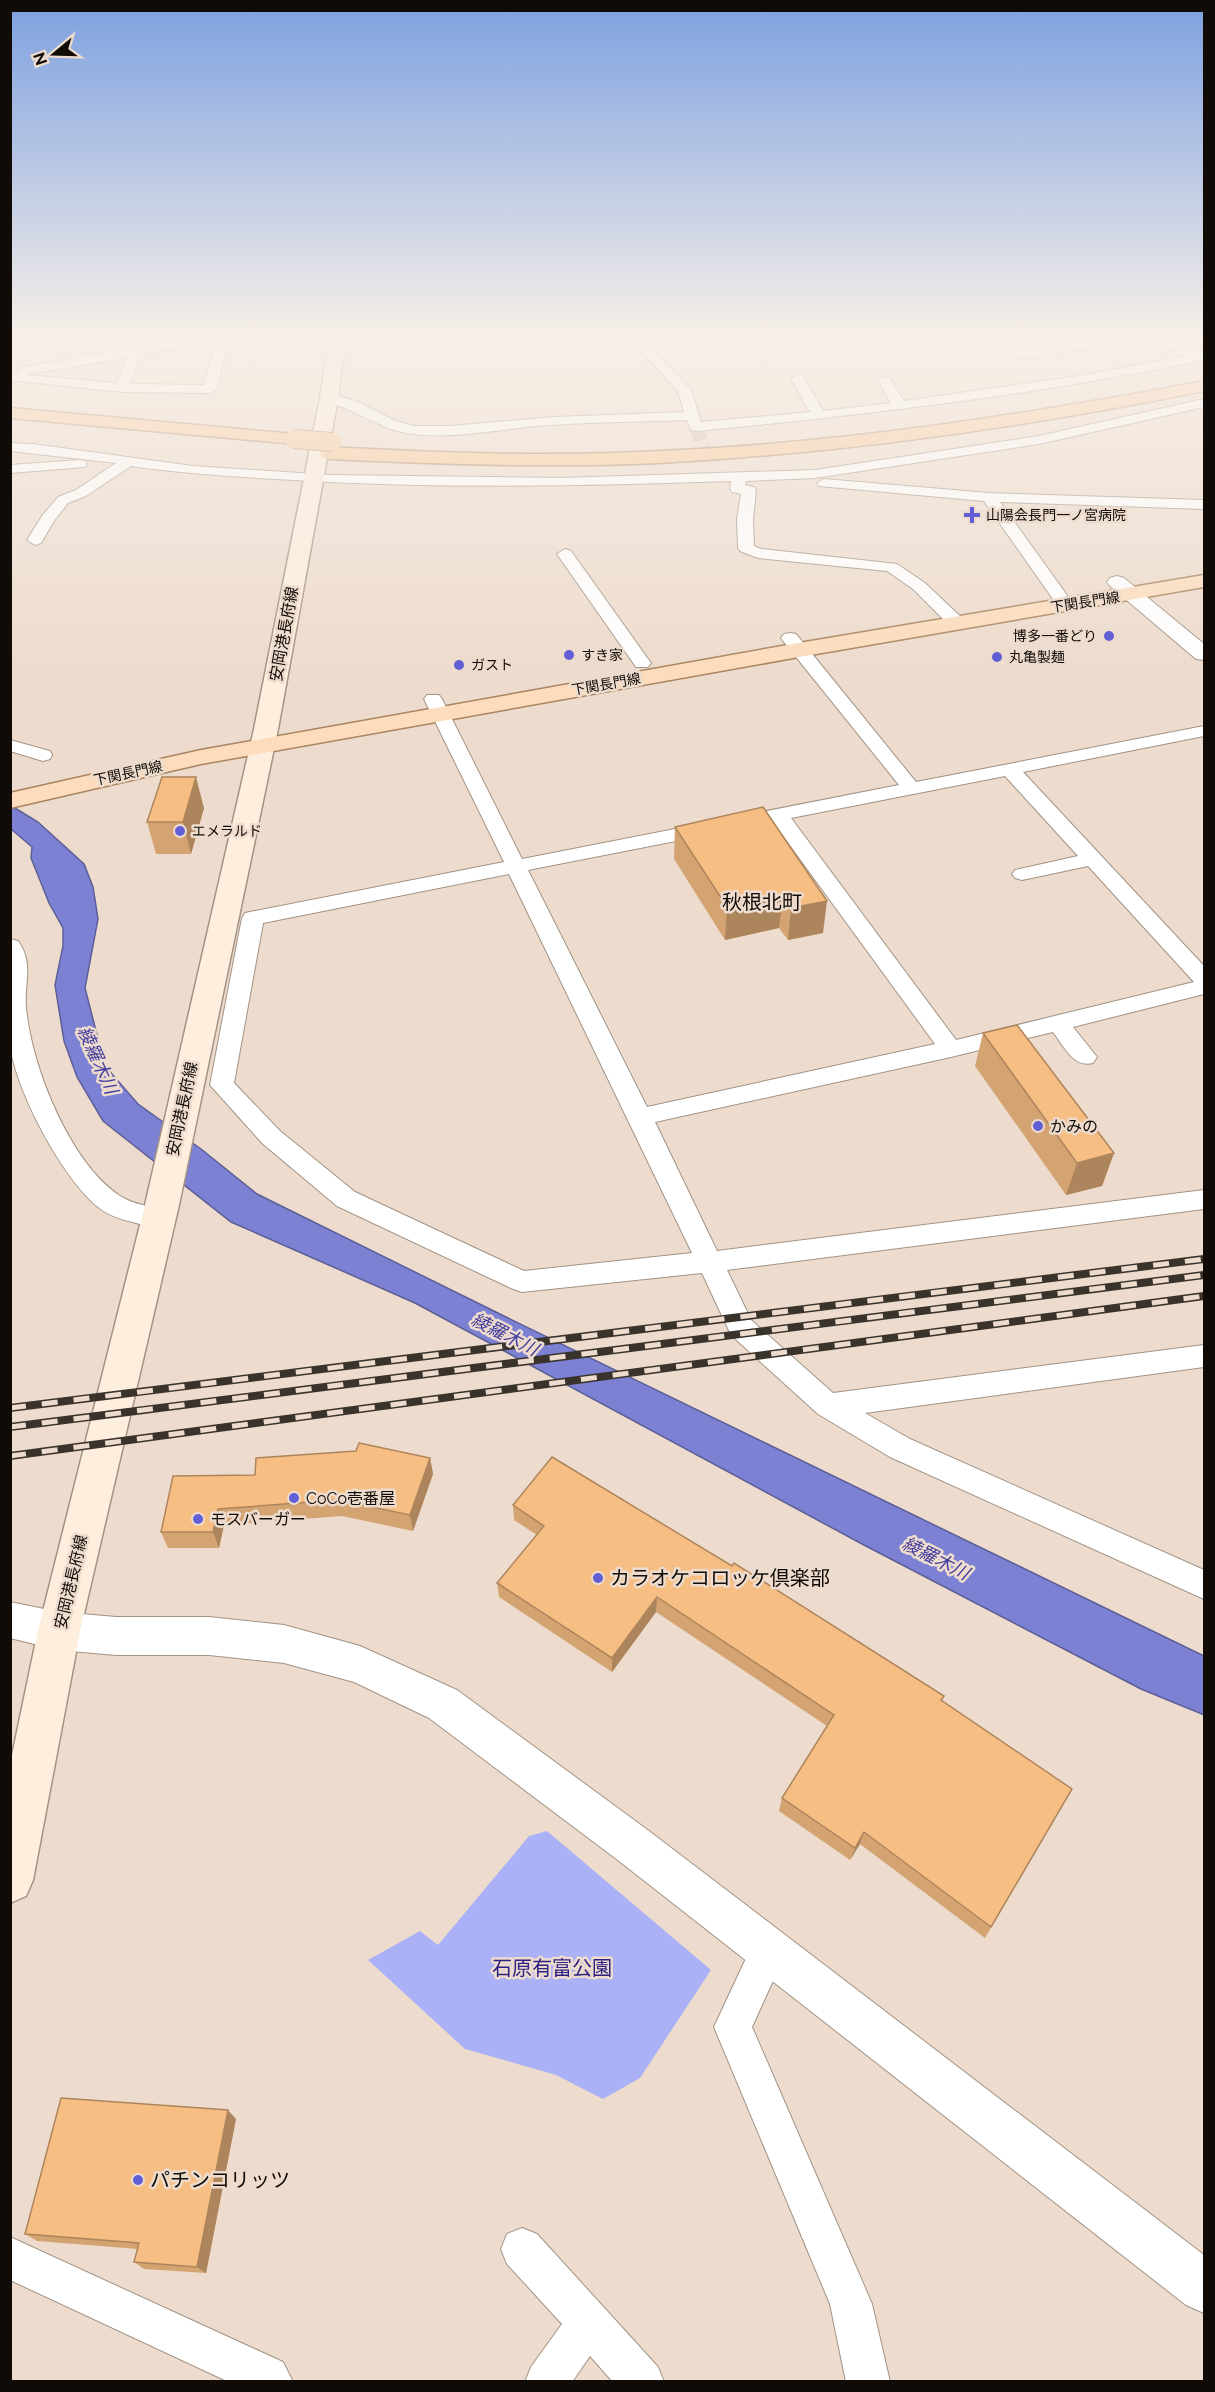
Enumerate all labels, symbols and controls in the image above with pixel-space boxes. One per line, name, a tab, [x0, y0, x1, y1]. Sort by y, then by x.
north arrow	[24, 24, 84, 84]
text: N	[29, 50, 51, 68]
marker: 山陽会長門一ノ宮病院	[963, 506, 981, 524]
place label: 山陽会長門一ノ宮病院	[986, 507, 1126, 523]
street label: 安岡港長府線	[266, 585, 302, 683]
street label: 下関長門線	[1049, 589, 1121, 615]
place label: 博多一番どり	[1013, 628, 1097, 644]
marker: 博多一番どり	[1102, 629, 1116, 643]
place label: すき家	[581, 647, 623, 663]
marker: すき家	[562, 648, 576, 662]
place label: 丸亀製麺	[1009, 649, 1065, 665]
marker: 丸亀製麺	[990, 650, 1004, 664]
place label: ガスト	[471, 657, 513, 673]
marker: ガスト	[452, 658, 466, 672]
street label: 下関長門線	[570, 670, 642, 698]
street label: 下関長門線	[92, 758, 164, 788]
place label: エメラルド	[192, 823, 262, 839]
marker: エメラルド	[173, 824, 187, 838]
district label: 秋根北町	[722, 890, 802, 914]
water label: 綾羅木川	[74, 1023, 123, 1099]
street label: 安岡港長府線	[163, 1060, 201, 1158]
place label: かみの	[1050, 1117, 1098, 1136]
marker: かみの	[1031, 1119, 1045, 1133]
water label: 綾羅木川	[468, 1308, 544, 1361]
place label: CoCo壱番屋	[306, 1489, 395, 1508]
marker: CoCo壱番屋	[287, 1491, 301, 1505]
place label: モスバーガー	[210, 1510, 306, 1529]
marker: モスバーガー	[191, 1512, 205, 1526]
water label: 綾羅木川	[899, 1532, 975, 1585]
street label: 安岡港長府線	[51, 1533, 91, 1631]
place label: カラオケコロッケ倶楽部	[610, 1566, 830, 1590]
marker: カラオケコロッケ倶楽部	[591, 1571, 605, 1585]
park label: 石原有富公園	[492, 1956, 612, 1980]
place label: パチンコリッツ	[150, 2168, 290, 2192]
marker: パチンコリッツ	[131, 2173, 145, 2187]

